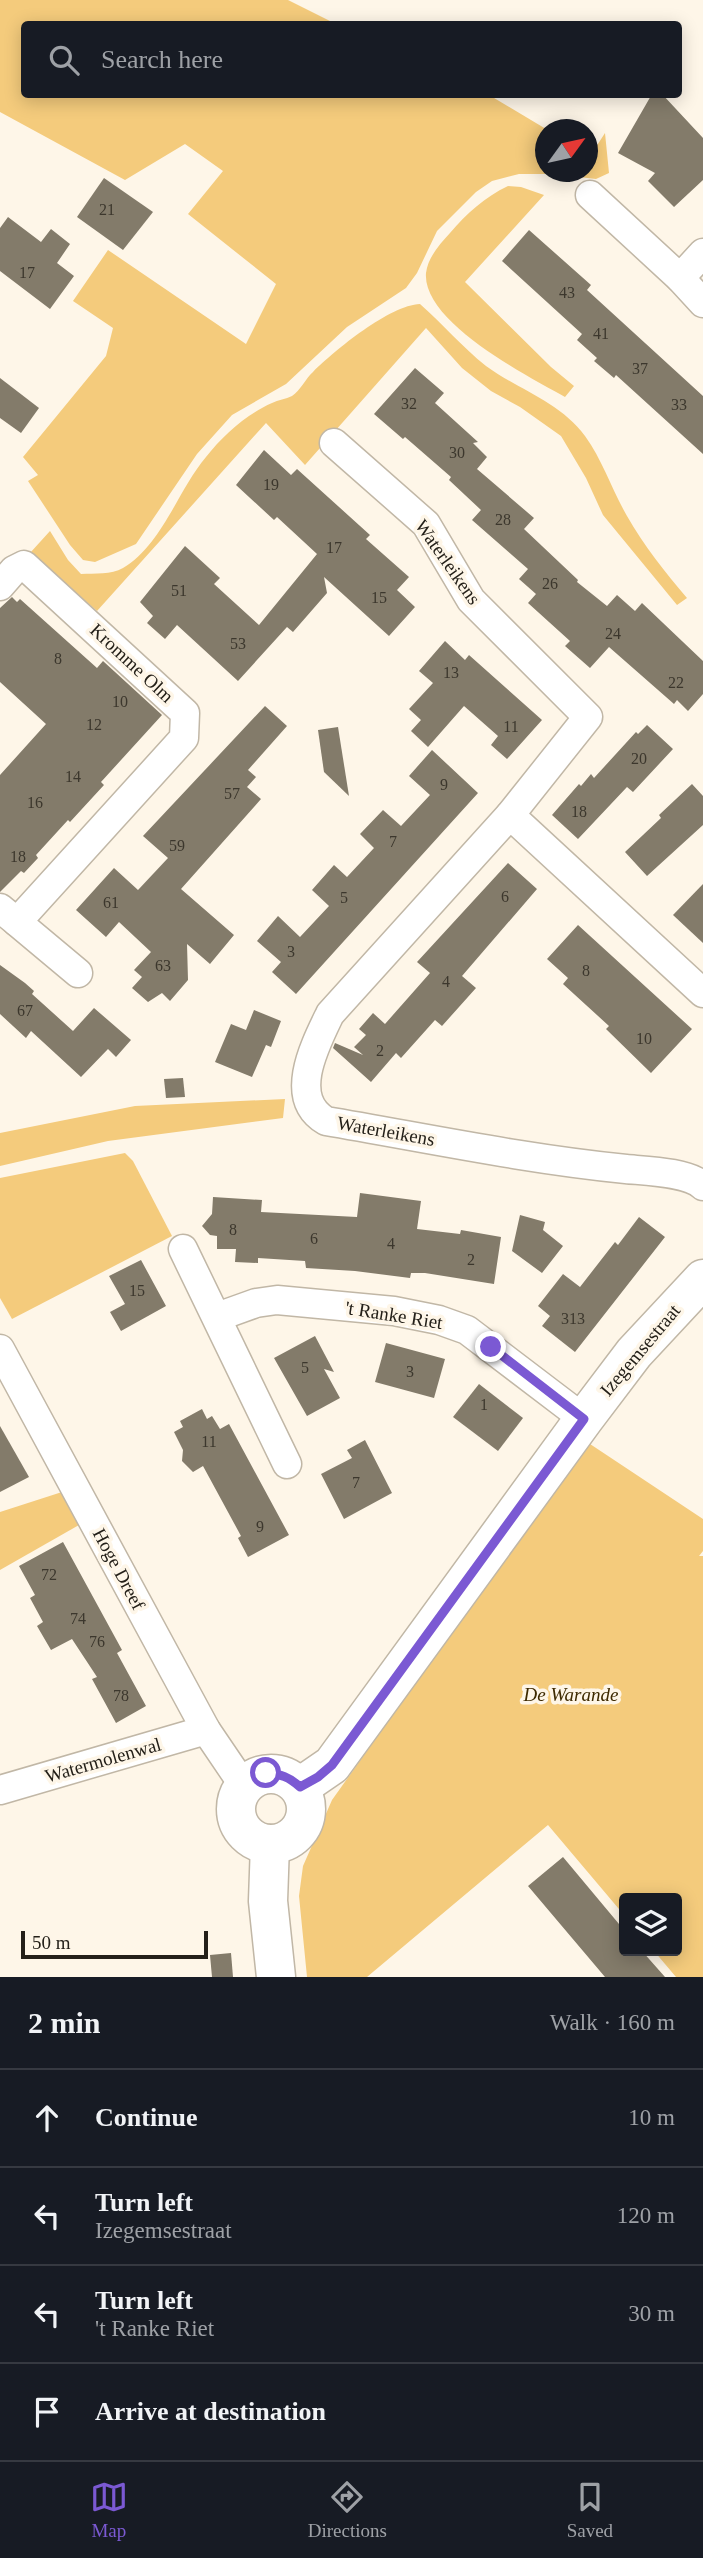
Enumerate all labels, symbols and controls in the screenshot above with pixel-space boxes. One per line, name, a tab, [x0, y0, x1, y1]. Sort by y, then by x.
search box	[21, 21, 682, 98]
icon: search	[45, 41, 83, 79]
text: Search here	[101, 45, 223, 74]
north arrow	[535, 119, 598, 182]
house number: 21	[99, 201, 115, 218]
house number: 17	[19, 264, 35, 281]
house number: 43	[559, 284, 575, 301]
house number: 41	[593, 325, 609, 342]
house number: 37	[632, 360, 648, 377]
house number: 32	[401, 395, 417, 412]
house number: 33	[671, 396, 687, 413]
house number: 30	[449, 444, 465, 461]
house number: 19	[263, 476, 279, 493]
house number: 28	[495, 511, 511, 528]
street label: Waterleikens	[411, 516, 485, 608]
house number: 17	[326, 539, 342, 556]
house number: 26	[542, 575, 558, 592]
house number: 51	[171, 582, 187, 599]
house number: 15	[371, 589, 387, 606]
street label: Kromme Olm	[86, 619, 178, 707]
house number: 24	[605, 625, 621, 642]
house number: 53	[230, 635, 246, 652]
house number: 8	[54, 650, 62, 667]
house number: 13	[443, 664, 459, 681]
house number: 22	[668, 674, 684, 691]
house number: 10	[112, 693, 128, 710]
house number: 12	[86, 716, 102, 733]
house number: 11	[503, 718, 519, 735]
house number: 20	[631, 750, 647, 767]
house number: 14	[65, 768, 81, 785]
house number: 9	[440, 776, 448, 793]
house number: 57	[224, 785, 240, 802]
house number: 16	[27, 794, 43, 811]
house number: 18	[571, 803, 587, 820]
house number: 7	[389, 833, 397, 850]
house number: 59	[169, 837, 185, 854]
house number: 18	[10, 848, 26, 865]
house number: 6	[501, 888, 509, 905]
house number: 5	[340, 889, 348, 906]
house number: 61	[103, 894, 119, 911]
house number: 3	[287, 943, 295, 960]
house number: 63	[155, 957, 171, 974]
house number: 8	[582, 962, 590, 979]
house number: 4	[442, 973, 450, 990]
house number: 67	[17, 1002, 33, 1019]
house number: 10	[636, 1030, 652, 1047]
house number: 2	[376, 1042, 384, 1059]
street label: Waterleikens	[336, 1112, 436, 1150]
house number: 8	[229, 1221, 237, 1238]
house number: 6	[310, 1230, 318, 1247]
house number: 4	[387, 1235, 395, 1252]
house number: 2	[467, 1251, 475, 1268]
house number: 15	[129, 1282, 145, 1299]
street label: 't Ranke Riet	[344, 1297, 445, 1333]
street label: Izegemsestraat	[596, 1299, 685, 1400]
house number: 313	[561, 1310, 585, 1327]
route end	[475, 1331, 506, 1362]
house number: 5	[301, 1359, 309, 1376]
house number: 3	[406, 1363, 414, 1380]
house number: 1	[480, 1396, 488, 1413]
house number: 11	[201, 1433, 217, 1450]
house number: 7	[352, 1474, 360, 1491]
house number: 9	[256, 1518, 264, 1535]
street label: Hoge Dreef	[89, 1525, 150, 1614]
house number: 72	[41, 1566, 57, 1583]
house number: 74	[70, 1610, 86, 1627]
house number: 76	[89, 1633, 105, 1650]
park label: De Warande	[523, 1684, 618, 1705]
house number: 78	[113, 1687, 129, 1704]
street label: Watermolenwal	[43, 1733, 163, 1787]
route start	[250, 1757, 281, 1788]
map controls	[619, 1893, 682, 1956]
button: layers	[619, 1893, 682, 1956]
scale bar	[21, 1928, 208, 1960]
text: 50 m	[32, 1932, 71, 1953]
text: 2 min	[28, 2006, 101, 2039]
text: Walk · 160 m	[550, 2010, 675, 2035]
icon: ahead	[28, 2099, 66, 2137]
text: Continue	[95, 2103, 198, 2132]
text: 10 m	[628, 2105, 675, 2130]
text: Turn left	[95, 2188, 193, 2217]
icon: left	[28, 2197, 66, 2235]
text: 120 m	[617, 2203, 675, 2228]
text: Izegemsestraat	[95, 2218, 232, 2243]
text: Turn left	[95, 2286, 193, 2315]
icon: left	[28, 2295, 66, 2333]
text: 30 m	[628, 2301, 675, 2326]
text: 't Ranke Riet	[95, 2316, 214, 2341]
icon: arrive	[28, 2393, 66, 2431]
text: Arrive at destination	[95, 2397, 326, 2426]
tab: Map	[90, 2478, 128, 2542]
tab: Directions	[308, 2478, 387, 2542]
tab: Saved	[567, 2478, 613, 2542]

